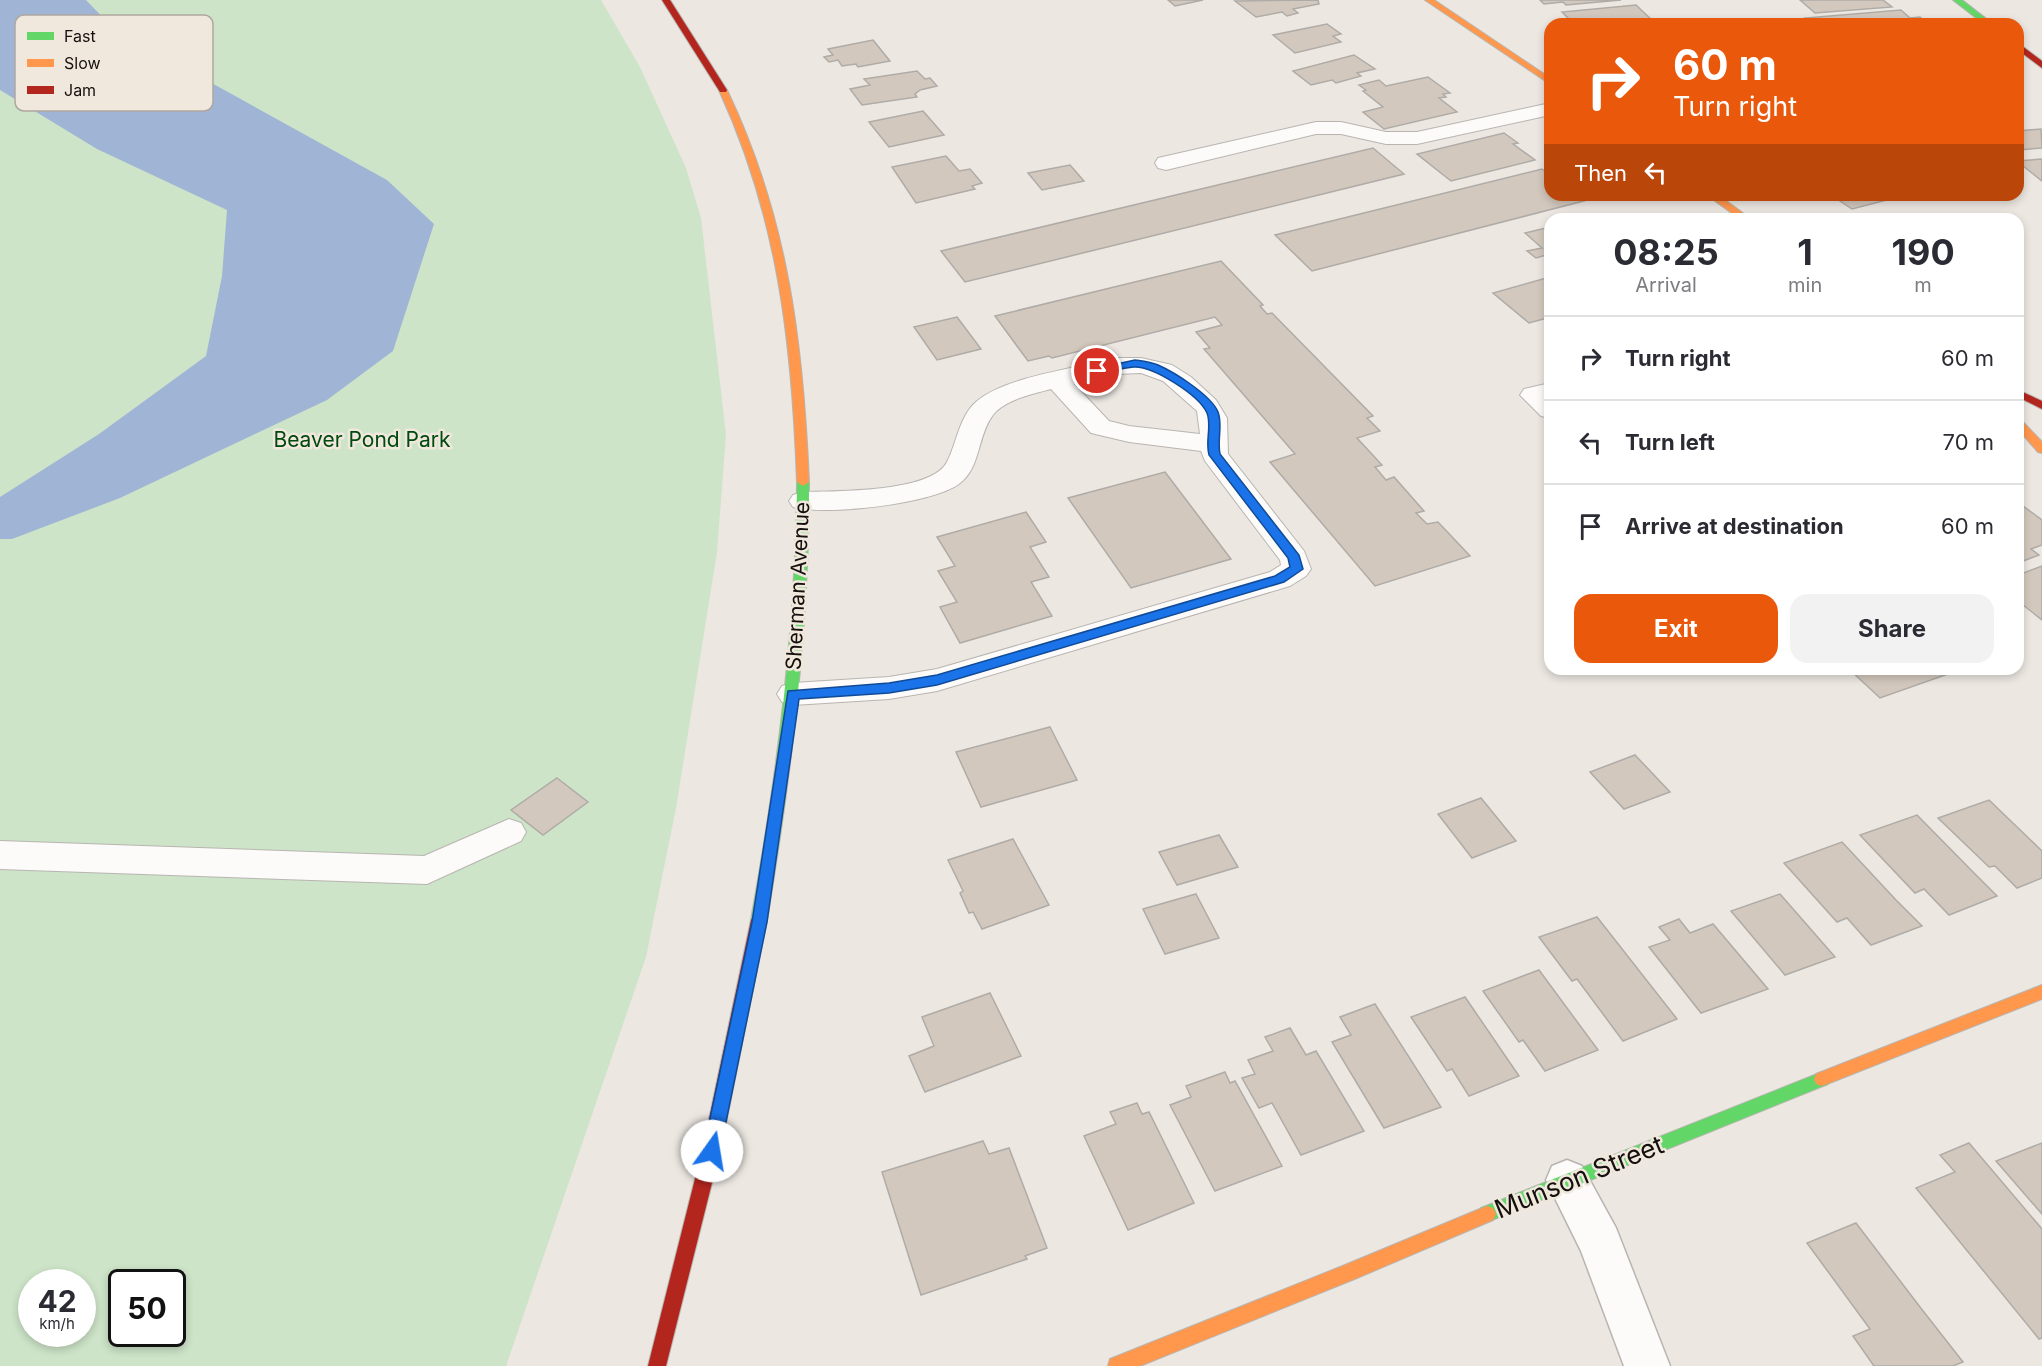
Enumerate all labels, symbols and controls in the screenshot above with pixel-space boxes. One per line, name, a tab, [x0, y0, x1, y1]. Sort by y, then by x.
legend	[15, 15, 213, 111]
text: Fast	[64, 26, 96, 46]
text: 60 m	[1673, 39, 1777, 90]
icon: right	[1574, 42, 1652, 120]
text: Slow	[64, 53, 101, 73]
text: Jam	[64, 80, 96, 100]
text: Turn right	[1673, 90, 1797, 123]
icon: left	[1639, 156, 1672, 189]
text: Then	[1574, 160, 1627, 186]
text: 08:25	[1613, 230, 1719, 274]
text: 1	[1797, 230, 1813, 274]
text: 190	[1892, 230, 1955, 274]
text: Arrival	[1635, 273, 1697, 297]
text: min	[1788, 273, 1822, 297]
text: m	[1914, 273, 1932, 297]
icon: right	[1574, 342, 1607, 375]
pin	[1071, 345, 1122, 396]
text: Turn right	[1625, 345, 1731, 371]
text: 60 m	[1941, 345, 1994, 371]
icon: arrive	[1080, 354, 1113, 387]
icon: left	[1574, 426, 1607, 459]
park label: Beaver Pond Park	[273, 427, 451, 452]
text: Turn left	[1625, 429, 1715, 455]
text: 70 m	[1943, 429, 1994, 455]
street label: Sherman Avenue	[781, 501, 814, 671]
icon: arrive	[1574, 510, 1607, 543]
text: Arrive at destination	[1625, 513, 1844, 539]
text: 60 m	[1941, 513, 1994, 539]
button: Exit	[1574, 594, 1778, 663]
button: Share	[1790, 594, 1994, 663]
position arrow	[680, 1119, 744, 1183]
street label: Munson Street	[1490, 1129, 1668, 1225]
speed limit sign: 50	[108, 1269, 186, 1347]
text: 42	[37, 1283, 77, 1319]
text: km/h	[39, 1314, 75, 1333]

